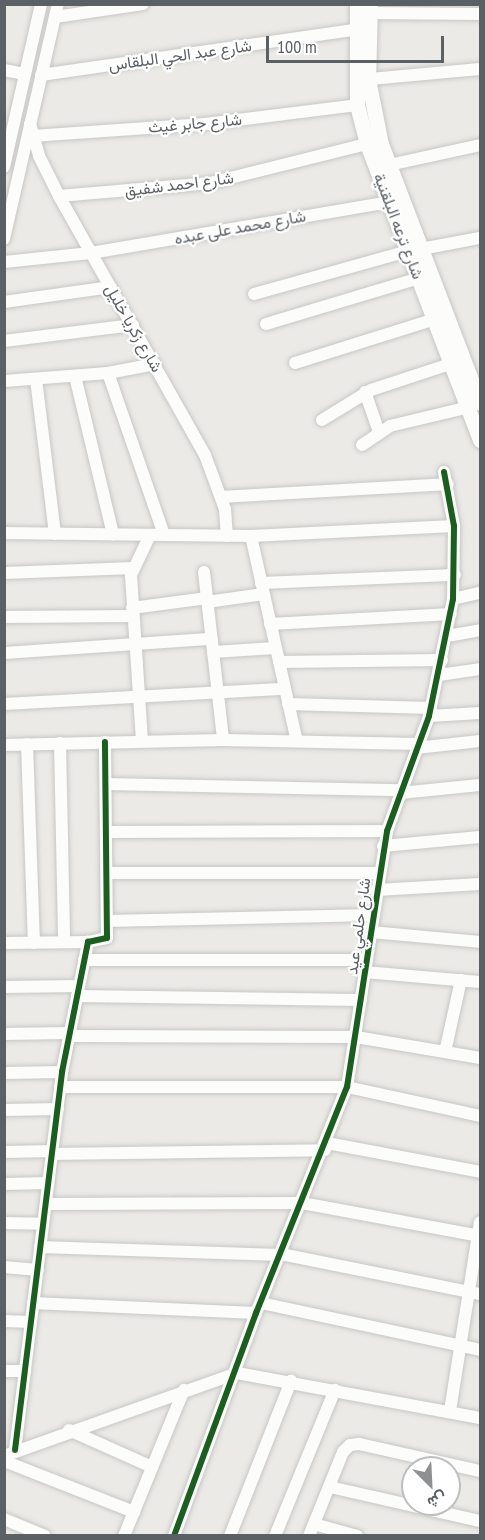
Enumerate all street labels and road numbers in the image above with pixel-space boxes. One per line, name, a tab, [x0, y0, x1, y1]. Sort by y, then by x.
street label: شارع عبد الحي البلقاس	[107, 35, 253, 75]
street label: شارع جابر غيث	[147, 109, 243, 137]
street label: شارع احمد شفيق	[123, 168, 235, 200]
street label: شارع ترعه البلقنية	[370, 170, 428, 282]
street label: شارع محمد على عبده	[173, 206, 307, 248]
street label: شارع زكريا خليل	[101, 281, 167, 375]
street label: شارع حلمي عيد	[342, 877, 374, 975]

